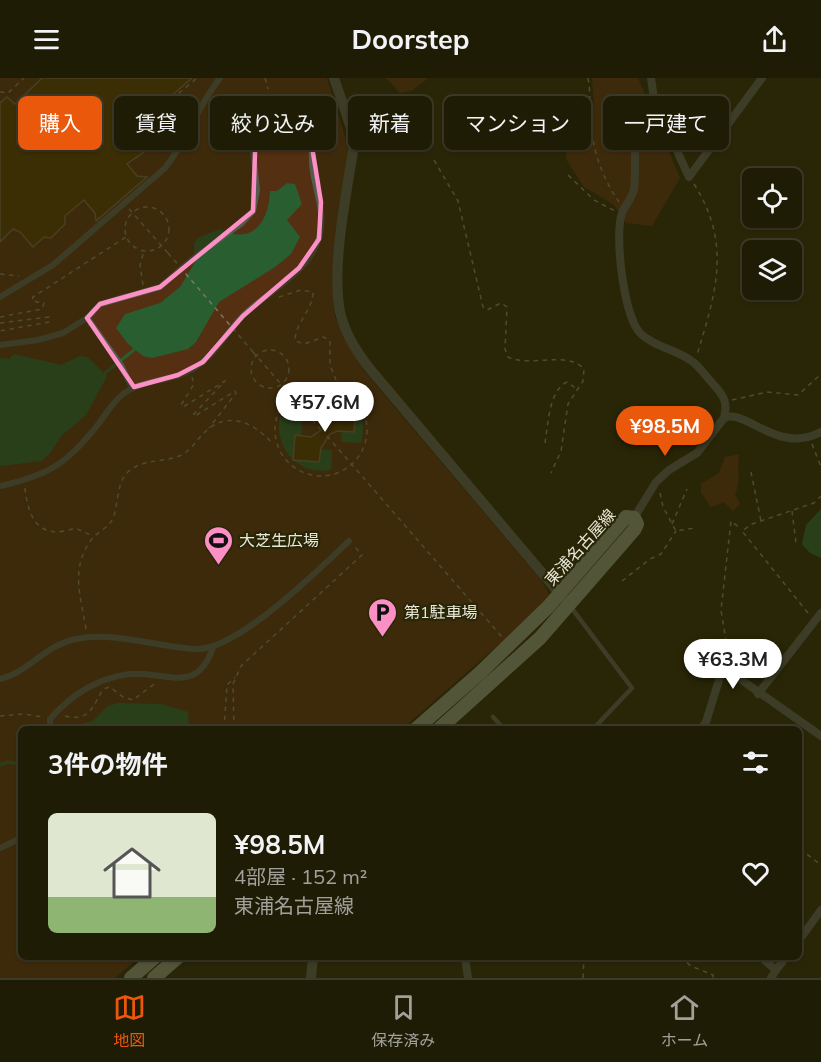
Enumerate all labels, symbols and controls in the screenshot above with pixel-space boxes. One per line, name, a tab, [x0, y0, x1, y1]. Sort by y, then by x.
text: Doorstep	[351, 22, 470, 56]
icon: menu	[30, 23, 63, 56]
icon: share	[758, 23, 791, 56]
chip: 購入	[18, 96, 102, 150]
chip: 賃貸	[114, 96, 198, 150]
chip: 絞り込み	[210, 96, 336, 150]
chip: 新着	[348, 96, 432, 150]
chip: マンション	[444, 96, 591, 150]
chip: 一戸建て	[603, 96, 729, 150]
map controls	[742, 168, 802, 300]
button: locate	[742, 168, 802, 228]
button: layers	[742, 240, 802, 300]
pin: ¥57.6M	[276, 382, 374, 433]
text: ¥57.6M	[290, 389, 360, 414]
pin: ¥98.5M	[616, 406, 714, 457]
text: ¥98.5M	[630, 413, 700, 438]
street label: 東浦名古屋線	[540, 505, 620, 589]
sports icon: 大芝生広場	[202, 524, 234, 566]
place label: 大芝生広場	[239, 530, 319, 550]
parking icon: 第1駐車場	[367, 596, 399, 638]
place label: 第1駐車場	[404, 602, 478, 622]
pin: ¥63.3M	[684, 639, 782, 690]
text: ¥63.3M	[698, 646, 768, 671]
icon: filters	[739, 746, 772, 779]
text: 3件の物件	[48, 748, 168, 781]
text: ¥98.5M	[234, 828, 325, 861]
icon: home	[96, 837, 168, 909]
icon: heart	[739, 857, 772, 890]
text: 4部屋 · 152 m²	[234, 864, 367, 889]
text: 東浦名古屋線	[234, 893, 354, 918]
tab: 地図	[113, 991, 146, 1051]
tab: 保存済み	[371, 991, 435, 1051]
tab: ホーム	[661, 991, 708, 1051]

